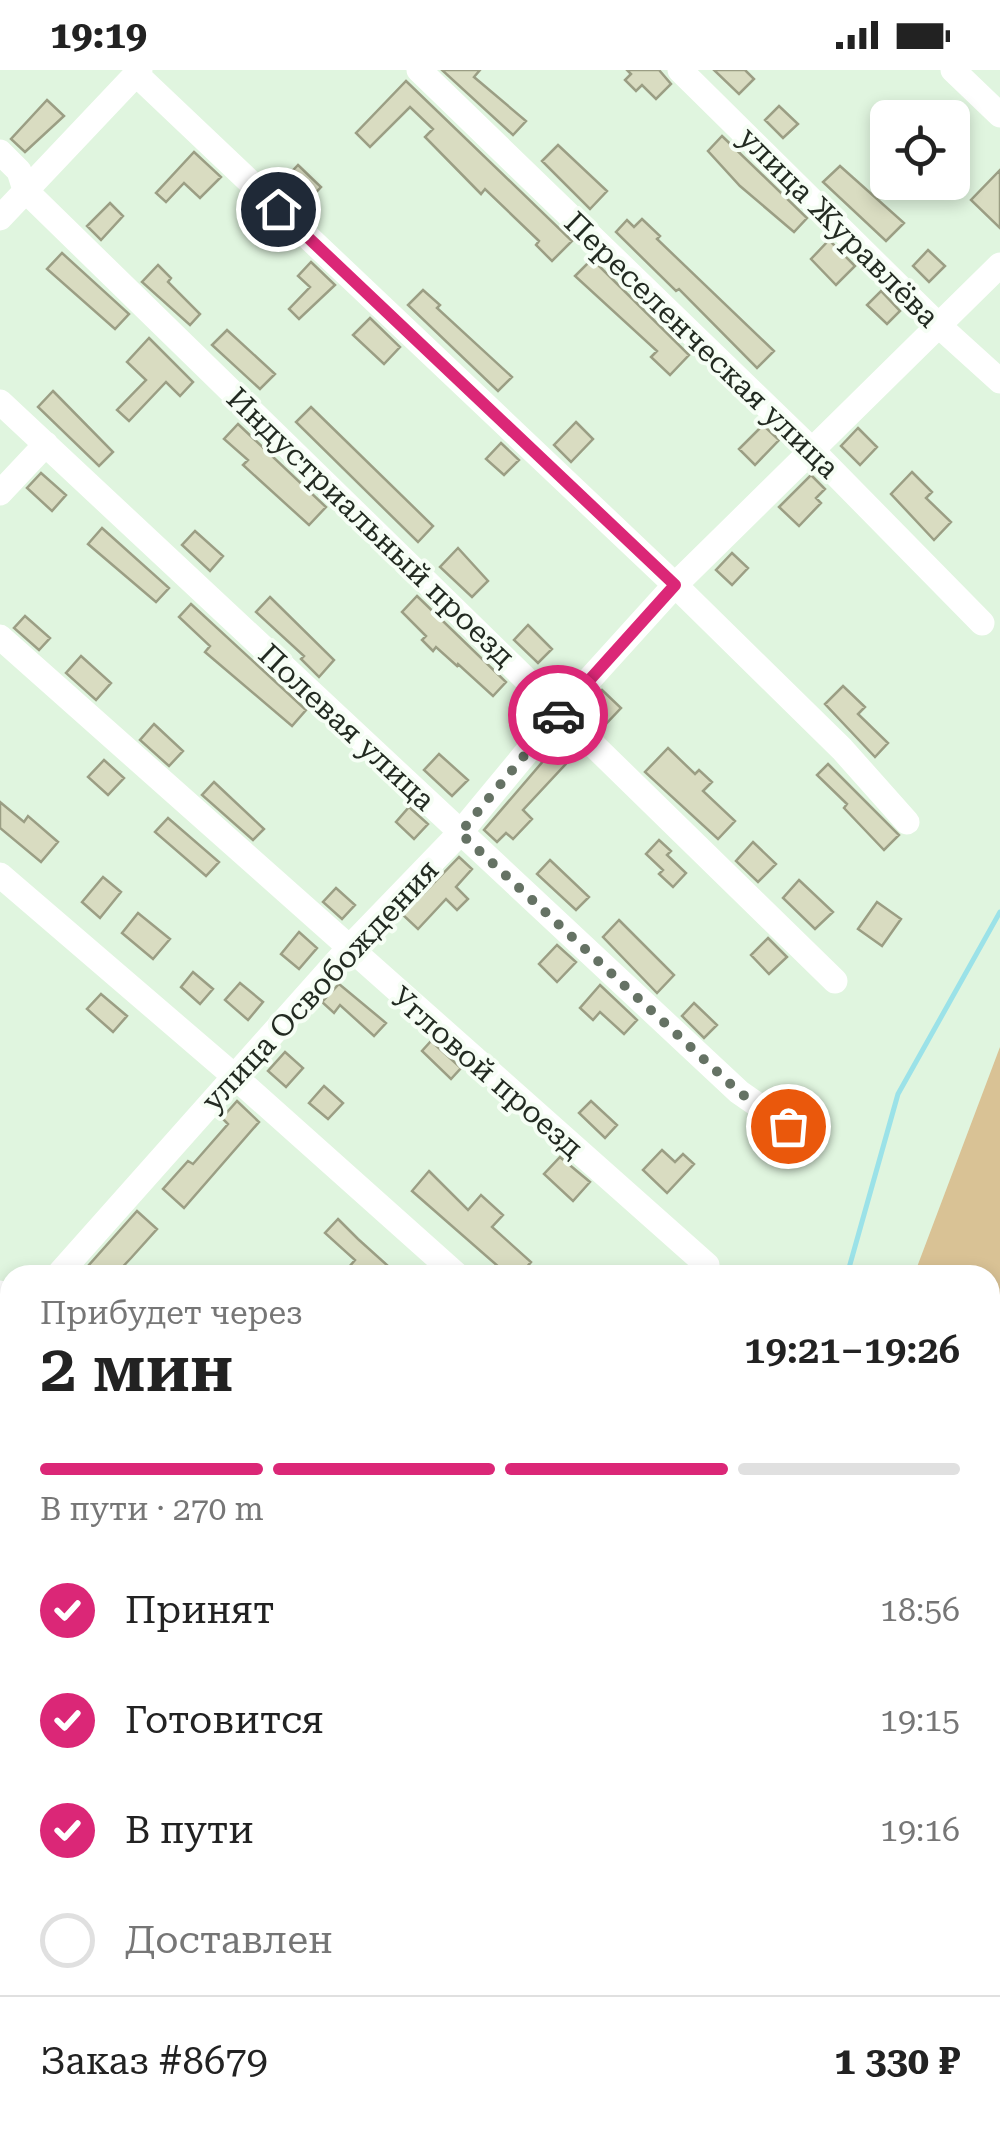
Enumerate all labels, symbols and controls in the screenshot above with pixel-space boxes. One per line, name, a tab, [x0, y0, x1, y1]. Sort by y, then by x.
text: 19:19	[50, 13, 147, 57]
map controls	[870, 100, 970, 200]
button: locate	[870, 100, 970, 200]
street label: улица Журавлёва	[732, 120, 946, 334]
pin	[236, 167, 321, 252]
icon: home	[251, 182, 306, 237]
street label: Переселенческая улица	[558, 205, 846, 485]
street label: Индустриальный проезд	[220, 380, 522, 674]
street label: Полевая улица	[252, 637, 442, 817]
courier	[508, 665, 608, 765]
icon: car	[531, 688, 586, 743]
street label: улица Освобождения	[194, 852, 446, 1118]
street label: Угловой проезд	[384, 979, 590, 1165]
pin	[746, 1084, 831, 1169]
icon: bag	[761, 1099, 816, 1154]
text: Прибудет через	[40, 1294, 303, 1332]
text: 19:21–19:26	[744, 1328, 960, 1372]
text: 2 мин	[40, 1331, 233, 1407]
text: В пути · 270 m	[40, 1490, 264, 1528]
icon: check	[40, 1583, 95, 1638]
text: Принят	[125, 1588, 275, 1632]
text: 18:56	[880, 1591, 960, 1629]
icon: check	[40, 1693, 95, 1748]
text: Готовится	[125, 1698, 324, 1742]
text: 19:15	[880, 1701, 960, 1739]
icon: check	[40, 1803, 95, 1858]
text: В пути	[125, 1808, 254, 1852]
text: 19:16	[880, 1811, 960, 1849]
text: Доставлен	[125, 1918, 333, 1962]
text: Заказ #8679	[40, 2039, 268, 2083]
text: 1 330 ₽	[834, 2039, 960, 2083]

